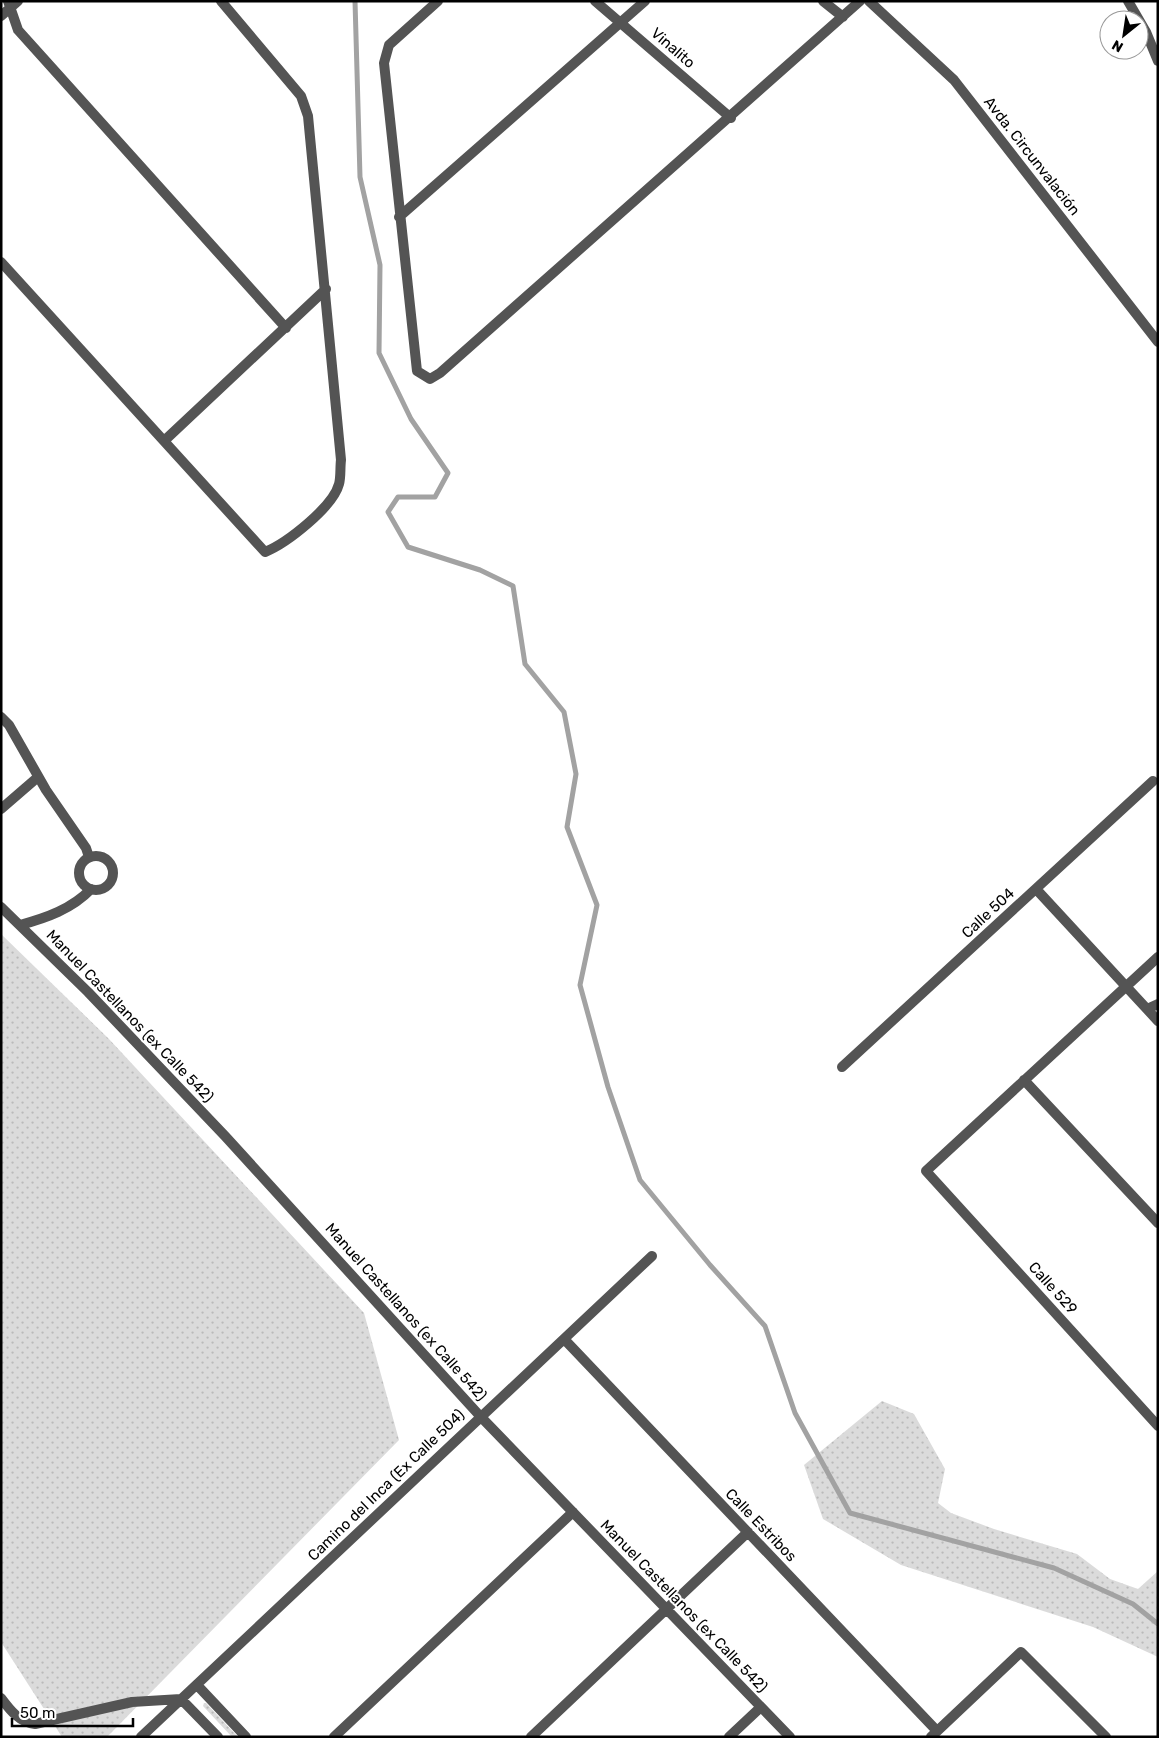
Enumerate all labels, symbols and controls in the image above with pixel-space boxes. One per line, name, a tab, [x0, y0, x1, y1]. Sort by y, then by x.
north arrow	[1099, 10, 1149, 60]
street label: Vinalito	[647, 24, 699, 72]
text: N	[1109, 36, 1126, 56]
street label: Avda. Circunvalación	[980, 93, 1084, 219]
street label: Calle 504	[958, 884, 1018, 942]
street label: Manuel Castellanos (ex Calle 542)	[43, 926, 217, 1106]
street label: Manuel Castellanos (ex Calle 542)	[321, 1220, 491, 1404]
street label: Calle 529	[1025, 1258, 1081, 1318]
street label: Camino del Inca (Ex Calle 504)	[304, 1405, 468, 1565]
street label: Calle Estribos	[722, 1485, 801, 1566]
street label: Manuel Castellanos (ex Calle 542)	[597, 1516, 771, 1696]
scale bar	[12, 1696, 134, 1728]
text: 50 m	[20, 1704, 55, 1722]

